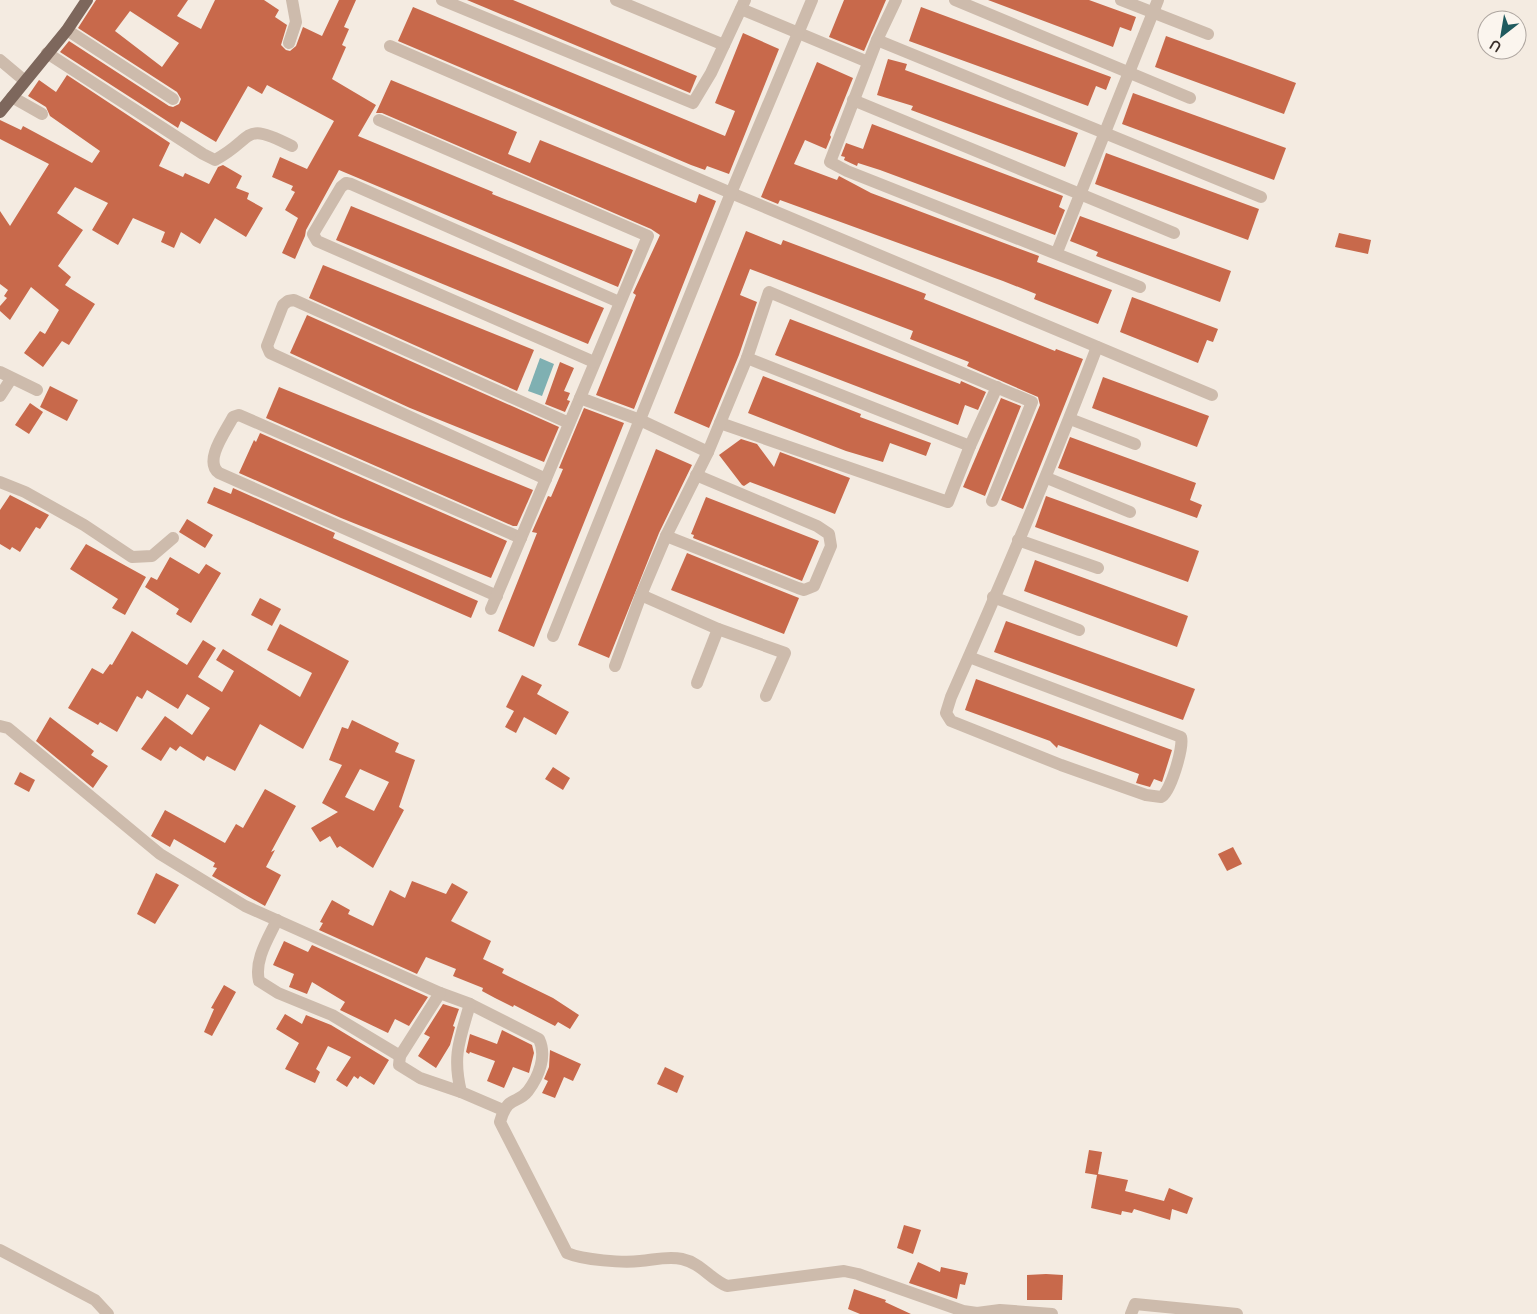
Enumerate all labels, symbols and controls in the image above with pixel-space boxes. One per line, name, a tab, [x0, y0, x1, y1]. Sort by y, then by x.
north arrow	[1477, 10, 1527, 60]
text: U	[1487, 36, 1504, 56]

